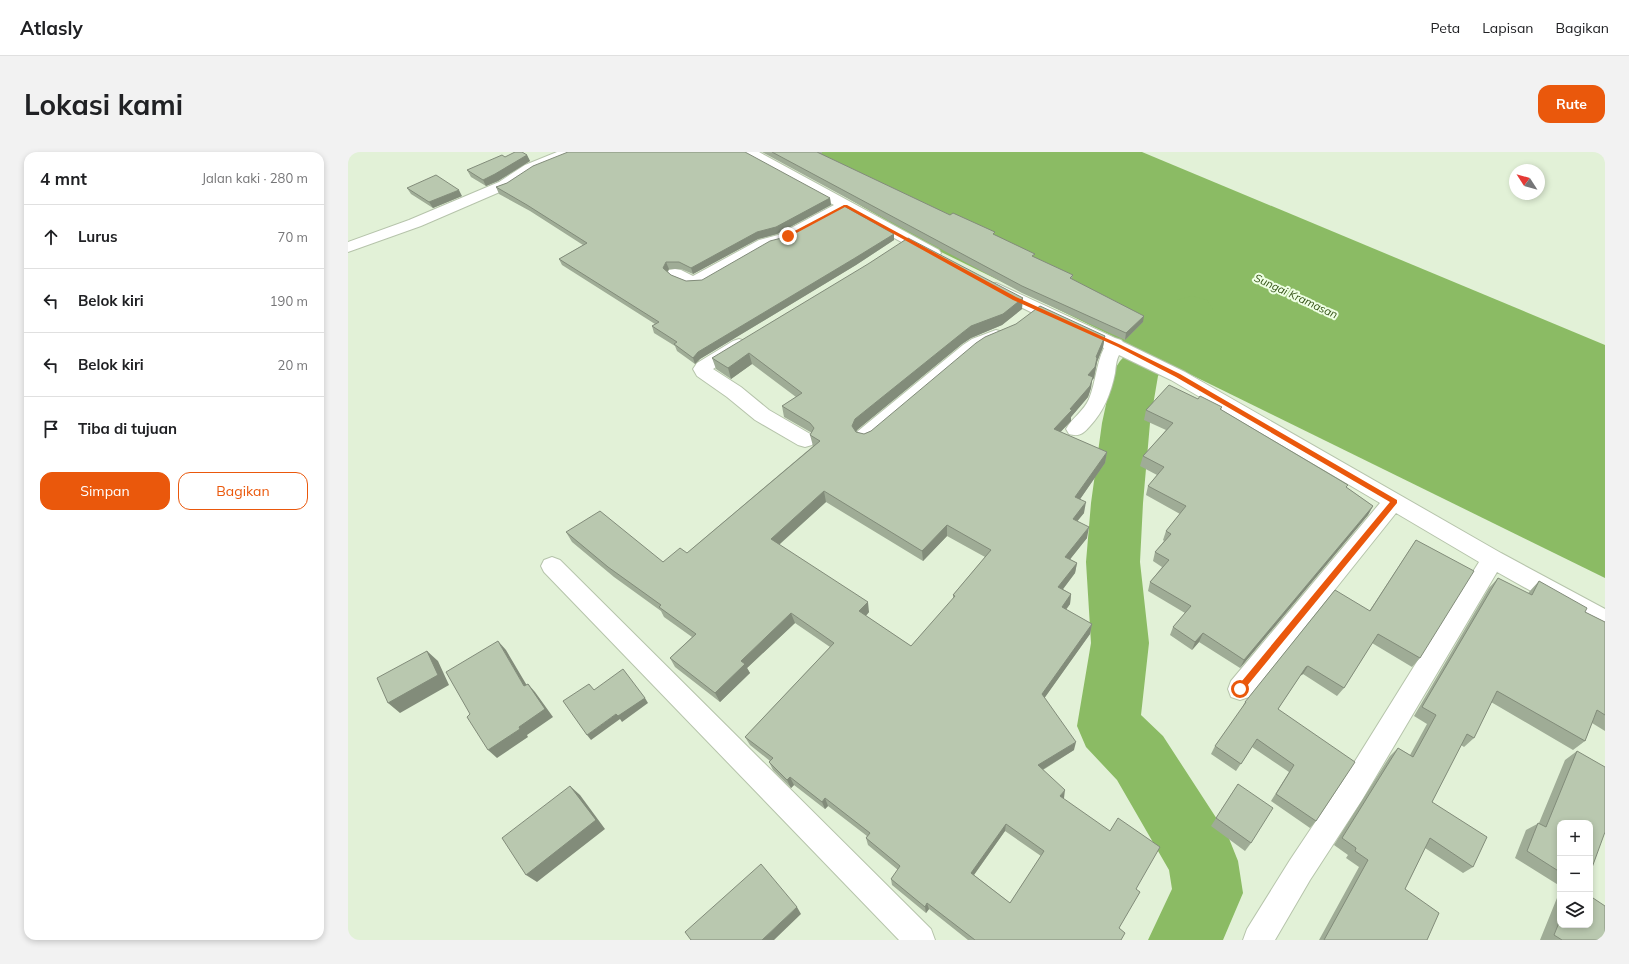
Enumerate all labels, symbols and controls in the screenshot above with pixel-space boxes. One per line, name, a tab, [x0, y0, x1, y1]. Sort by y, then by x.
text: Atlasly	[20, 16, 83, 40]
text: Peta	[1431, 19, 1460, 37]
text: Lapisan	[1482, 19, 1534, 37]
text: Bagikan	[1556, 19, 1609, 37]
button: Rute	[1538, 85, 1605, 123]
text: Lokasi kami	[24, 87, 183, 122]
north arrow	[1509, 164, 1545, 200]
text: 4 mnt	[40, 168, 87, 189]
text: Jalan kaki · 280 m	[202, 170, 308, 186]
icon: ahead	[40, 226, 62, 248]
text: Lurus	[78, 227, 118, 246]
route end	[779, 227, 797, 245]
text: 70 m	[278, 229, 308, 245]
water label: Sungai Kramasan	[1252, 271, 1340, 321]
icon: left	[40, 290, 62, 312]
text: Belok kiri	[78, 291, 144, 310]
text: 190 m	[270, 293, 308, 309]
icon: left	[40, 354, 62, 376]
text: Belok kiri	[78, 355, 144, 374]
text: 20 m	[278, 357, 308, 373]
icon: arrive	[40, 418, 62, 440]
text: Tiba di tujuan	[78, 419, 177, 438]
button: Simpan	[40, 472, 170, 510]
button: Bagikan	[178, 472, 308, 510]
route start	[1231, 680, 1249, 698]
map controls	[1557, 820, 1593, 928]
button: +	[1557, 820, 1593, 856]
button: −	[1557, 856, 1593, 892]
button: layers	[1557, 892, 1593, 928]

